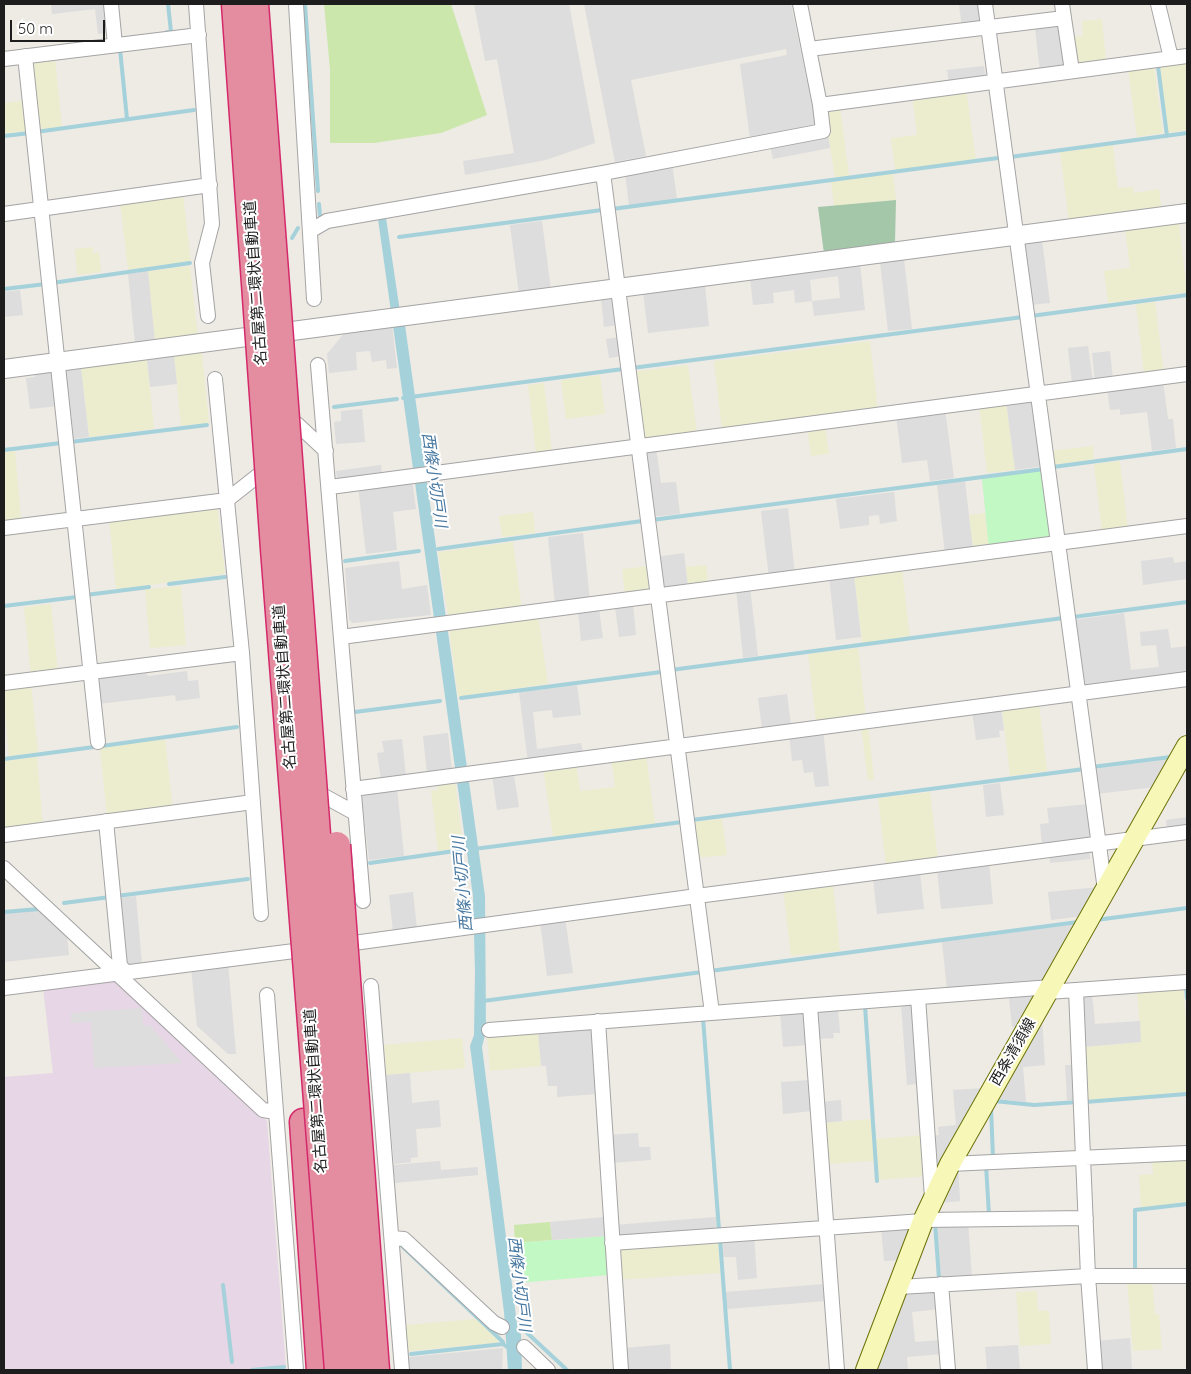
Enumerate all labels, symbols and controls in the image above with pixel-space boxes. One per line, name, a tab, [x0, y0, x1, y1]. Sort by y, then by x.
scale bar	[12, 10, 108, 42]
text: 50 m	[18, 19, 53, 38]
street label: 名古屋第二環状自動車道	[241, 200, 271, 366]
water label: 西條小切戸川	[418, 431, 450, 529]
street label: 名古屋第二環状自動車道	[270, 604, 300, 770]
water label: 西條小切戸川	[449, 835, 477, 933]
street label: 名古屋第二環状自動車道	[301, 1008, 331, 1174]
street label: 西条清須線	[986, 1015, 1040, 1089]
water label: 西條小切戸川	[504, 1235, 534, 1333]

